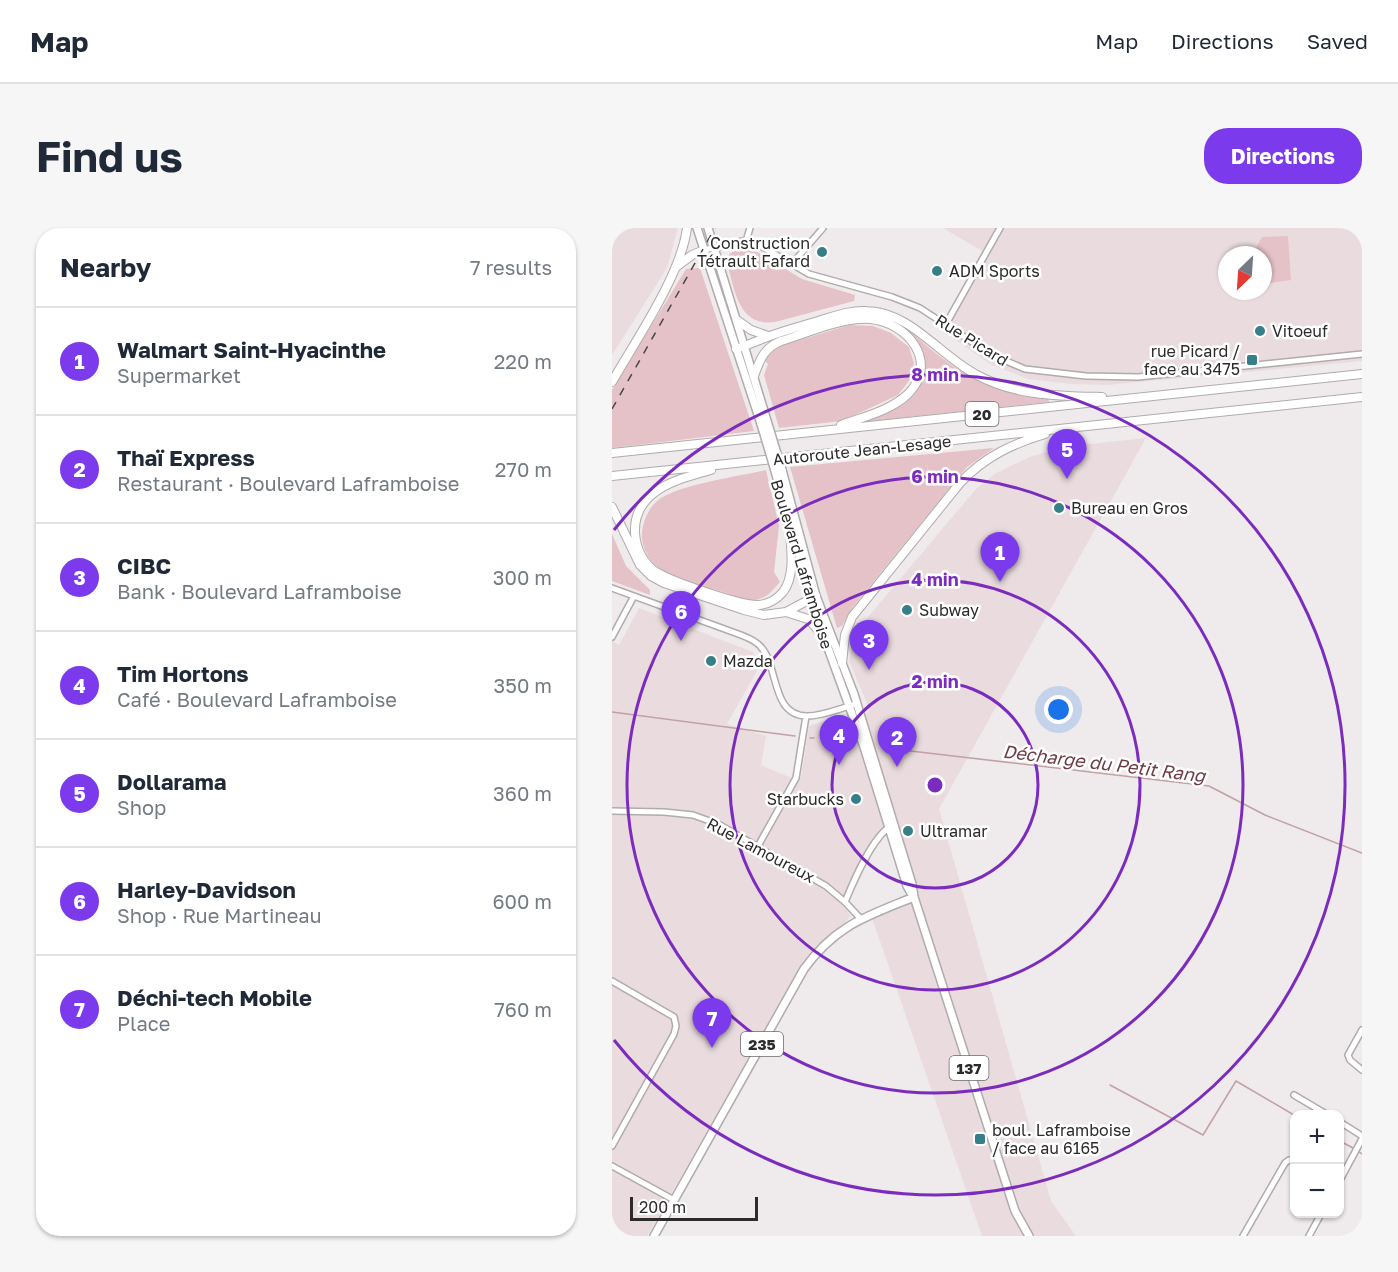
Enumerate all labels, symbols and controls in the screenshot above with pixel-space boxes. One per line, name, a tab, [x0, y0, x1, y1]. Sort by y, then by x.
text: Map	[30, 25, 88, 58]
text: Map	[1095, 28, 1138, 54]
text: Directions	[1171, 28, 1274, 54]
text: Saved	[1307, 28, 1368, 54]
button: Directions	[1204, 128, 1362, 184]
text: Find us	[36, 131, 183, 181]
place label: Construction Tétrault Fafard	[697, 233, 810, 271]
marker: Construction Tétrault Fafard	[815, 245, 829, 259]
north arrow	[1218, 246, 1272, 300]
text: Nearby	[60, 252, 151, 283]
text: 7 results	[470, 255, 552, 279]
place label: ADM Sports	[949, 261, 1040, 281]
marker: ADM Sports	[930, 264, 944, 278]
street label: Rue Picard	[932, 310, 1012, 370]
place label: Vitoeuf	[1272, 321, 1328, 341]
marker: Vitoeuf	[1253, 324, 1267, 338]
text: Walmart Saint-Hyacinthe	[117, 336, 386, 363]
place label: rue Picard / face au 3475	[1144, 341, 1240, 379]
text: 1	[74, 349, 85, 373]
text: 220 m	[494, 349, 552, 373]
marker: rue Picard / face au 3475	[1245, 353, 1259, 367]
text: Supermarket	[117, 363, 241, 387]
text: 8 min	[911, 363, 959, 385]
road number: 20	[966, 402, 998, 426]
pin: 5	[1048, 430, 1086, 479]
street label: Autoroute Jean-Lesage	[772, 431, 952, 469]
text: Thaï Express	[117, 444, 255, 471]
text: 2	[73, 457, 86, 481]
text: 270 m	[495, 457, 552, 481]
text: 6 min	[911, 465, 959, 487]
text: Restaurant · Boulevard Laframboise	[117, 471, 459, 495]
street label: Boulevard Laframboise	[767, 477, 837, 651]
place label: Bureau en Gros	[1071, 498, 1188, 518]
marker: Bureau en Gros	[1052, 501, 1066, 515]
pin: 1	[980, 532, 1020, 582]
text: CIBC	[117, 552, 171, 579]
text: 3	[73, 565, 86, 589]
text: 300 m	[493, 565, 552, 589]
text: 4 min	[911, 568, 959, 590]
text: Bank · Boulevard Laframboise	[117, 579, 402, 603]
pin: 6	[662, 592, 700, 641]
place label: Subway	[919, 600, 979, 620]
marker: Subway	[900, 603, 914, 617]
pin: 3	[850, 620, 888, 670]
place label: Mazda	[723, 651, 773, 671]
marker: Mazda	[704, 654, 718, 668]
text: Tim Hortons	[117, 660, 249, 687]
text: 2 min	[911, 670, 959, 692]
text: 4	[73, 673, 86, 697]
text: 350 m	[494, 673, 552, 697]
text: Café · Boulevard Laframboise	[117, 687, 397, 711]
your location	[1044, 695, 1073, 724]
pin: 4	[820, 716, 858, 765]
pin: 2	[878, 718, 916, 767]
water label: Décharge du Petit Rang	[1002, 740, 1208, 787]
text: Dollarama	[117, 768, 226, 795]
centre of rings	[925, 775, 945, 795]
text: 5	[73, 781, 86, 805]
text: 360 m	[493, 781, 552, 805]
place label: Starbucks	[767, 789, 844, 809]
marker: Starbucks	[849, 792, 863, 806]
text: Shop	[117, 795, 166, 819]
street label: Rue Lamoureux	[704, 813, 818, 887]
place label: Ultramar	[920, 821, 987, 841]
marker: Ultramar	[901, 824, 915, 838]
text: Harley-Davidson	[117, 876, 296, 903]
text: 6	[73, 889, 86, 913]
text: 600 m	[492, 889, 552, 913]
text: Shop · Rue Martineau	[117, 903, 322, 927]
text: Déchi-tech Mobile	[117, 984, 312, 1011]
text: 7	[74, 997, 85, 1021]
text: 760 m	[494, 997, 552, 1021]
pin: 7	[692, 998, 732, 1048]
text: Place	[117, 1011, 170, 1035]
road number: 235	[741, 1032, 783, 1056]
road number: 137	[950, 1056, 988, 1080]
map controls	[1290, 1110, 1344, 1218]
button: +	[1290, 1110, 1344, 1164]
place label: boul. Laframboise / face au 6165	[992, 1120, 1131, 1158]
marker: boul. Laframboise / face au 6165	[973, 1132, 987, 1146]
button: −	[1290, 1164, 1344, 1218]
scale bar	[630, 1194, 758, 1222]
text: 200 m	[639, 1197, 686, 1217]

